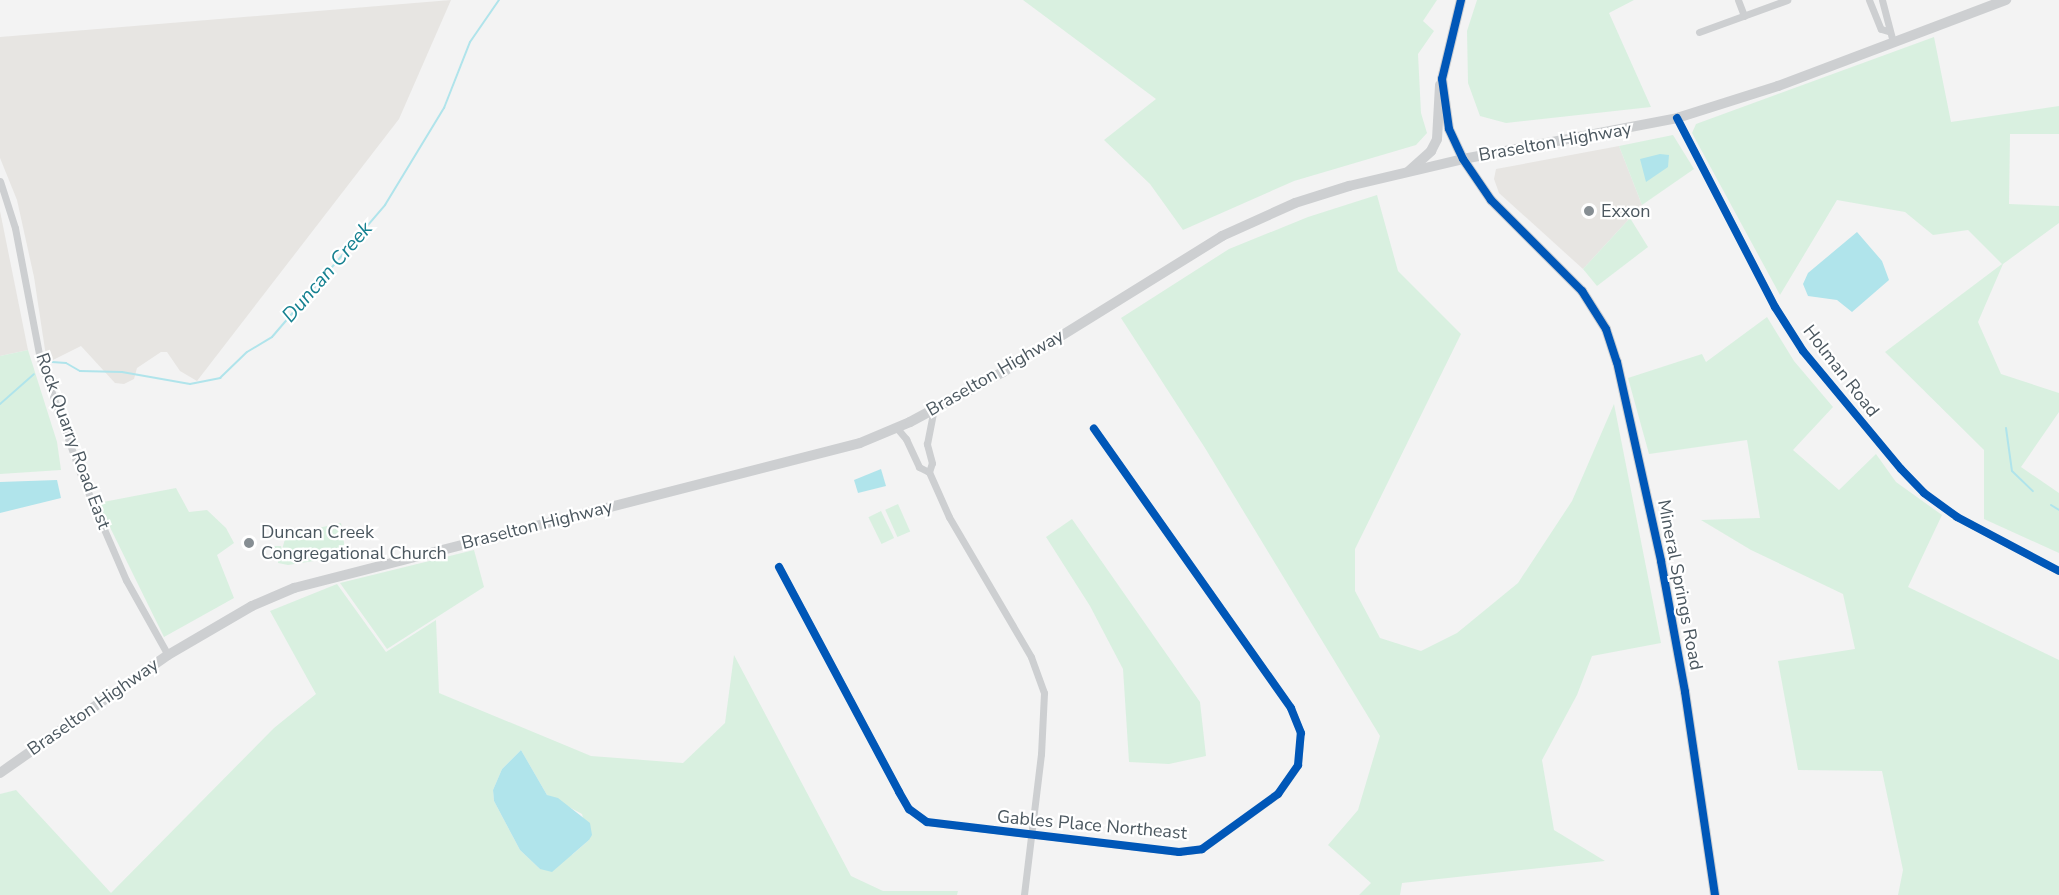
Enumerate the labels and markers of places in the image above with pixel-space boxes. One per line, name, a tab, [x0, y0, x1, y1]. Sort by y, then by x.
place label: Exxon	[1601, 200, 1650, 222]
marker: Exxon	[1582, 204, 1596, 218]
place label: Duncan Creek Congregational Church	[261, 522, 447, 564]
marker: Duncan Creek Congregational Church	[242, 536, 256, 550]

